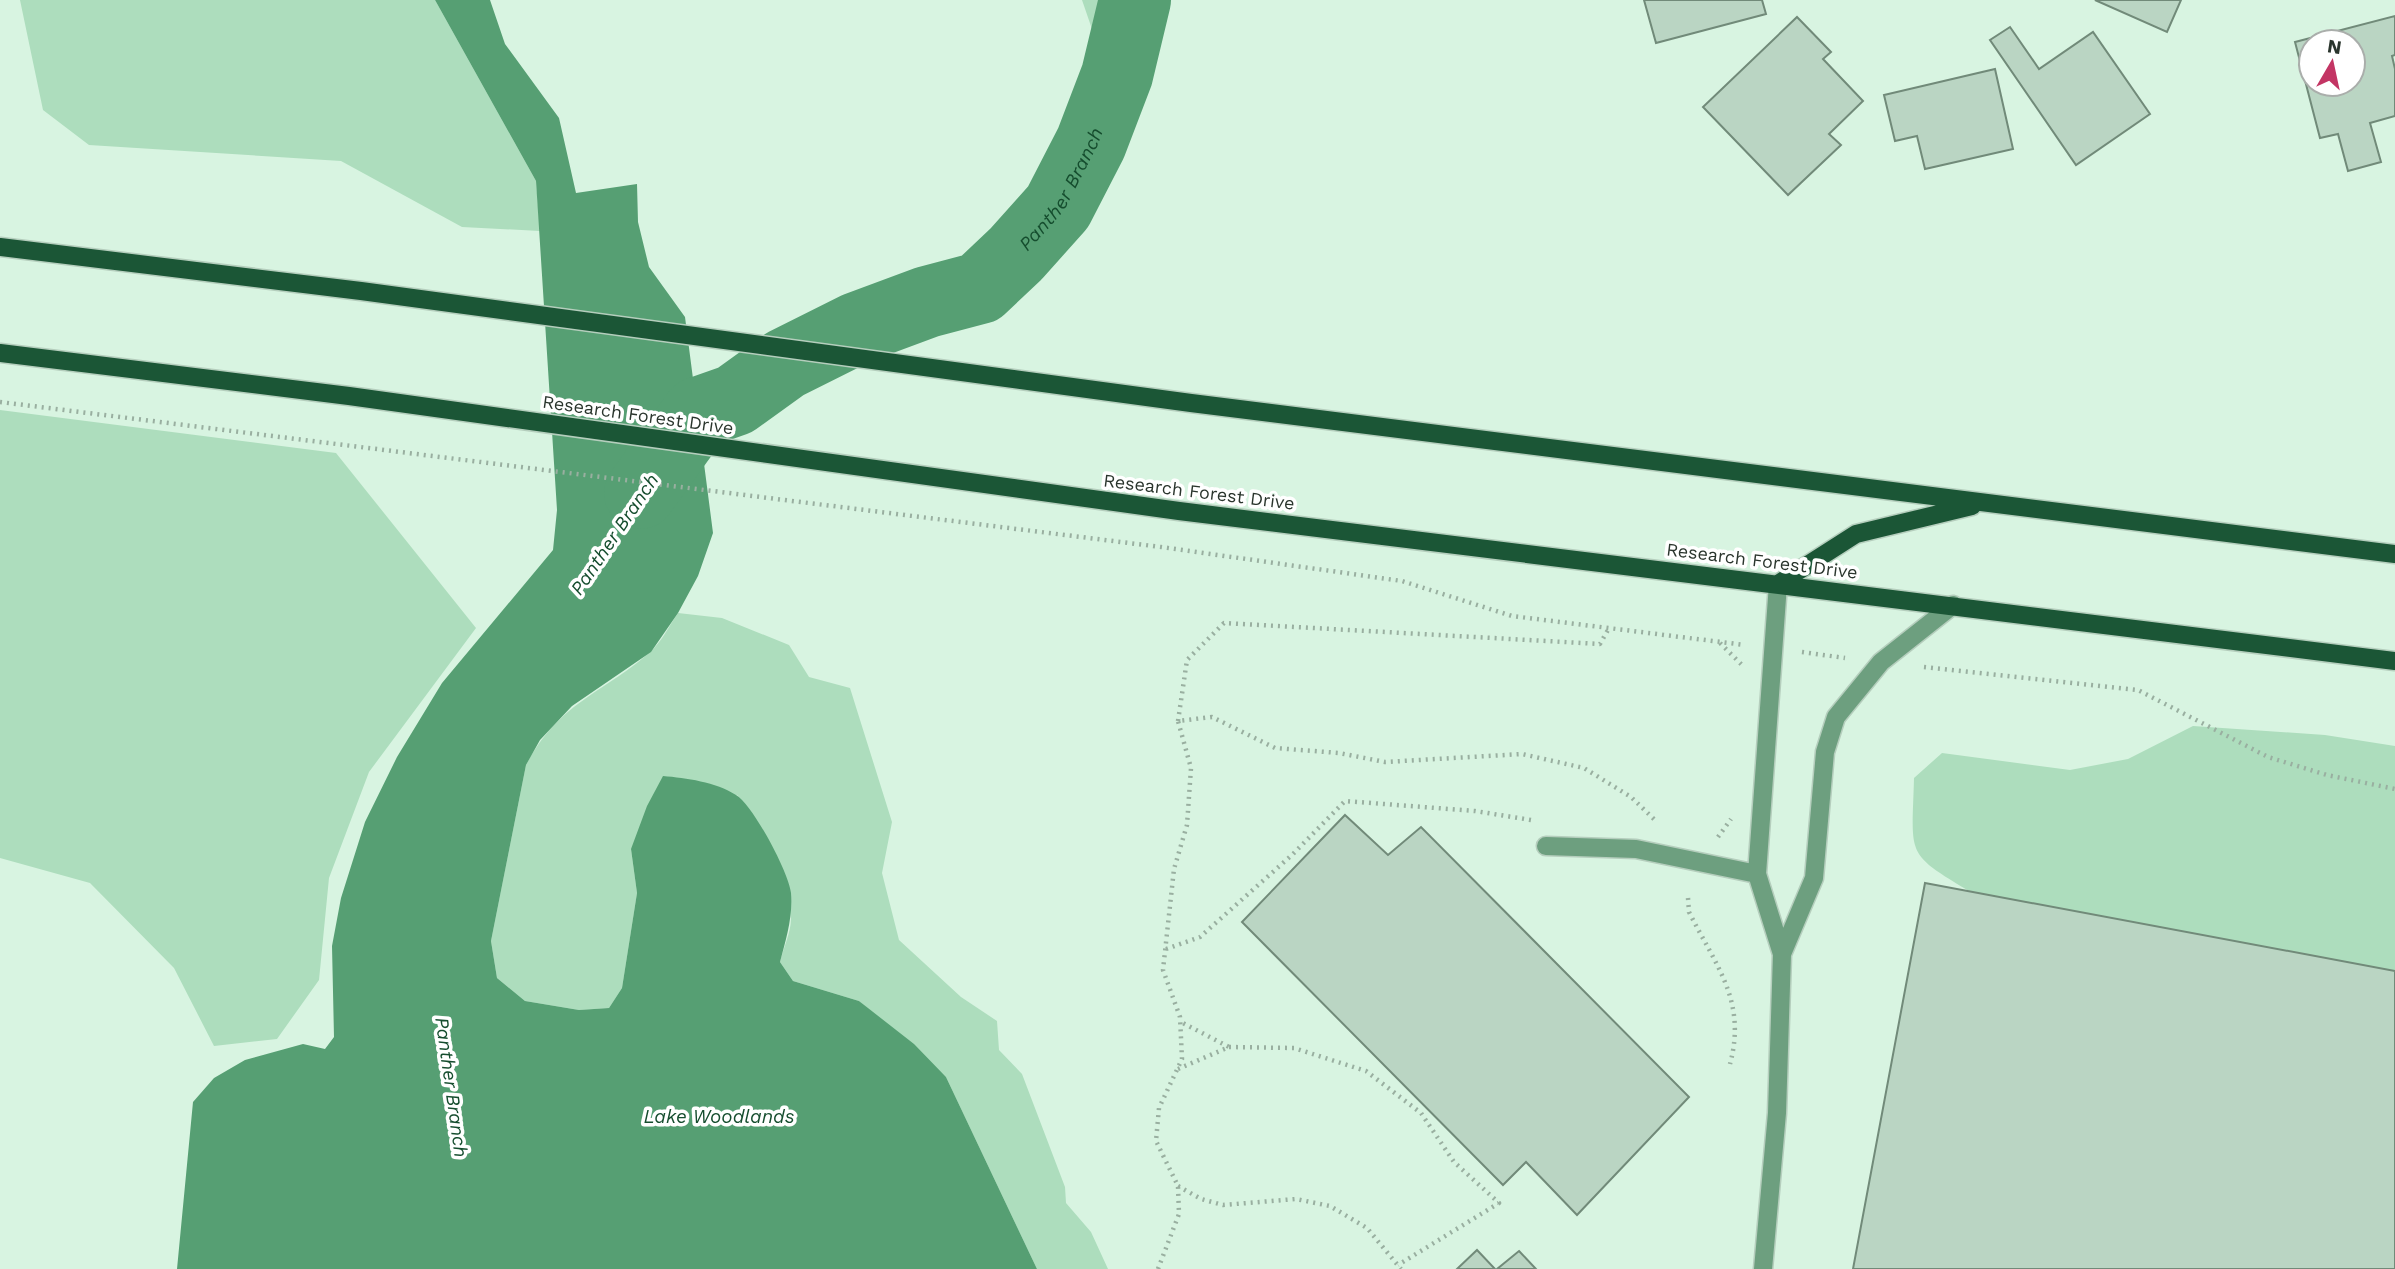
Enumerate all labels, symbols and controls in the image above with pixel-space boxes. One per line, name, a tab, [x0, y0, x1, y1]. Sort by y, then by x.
north arrow	[2297, 28, 2367, 98]
text: N	[2326, 34, 2343, 59]
water label: Panther Branch	[1014, 124, 1108, 255]
street label: Research Forest Drive	[541, 391, 735, 438]
water label: Panther Branch	[565, 469, 664, 599]
street label: Research Forest Drive	[1102, 469, 1296, 514]
street label: Research Forest Drive	[1665, 538, 1859, 583]
water label: Panther Branch	[430, 1015, 473, 1159]
water label: Lake Woodlands	[644, 1105, 795, 1128]

